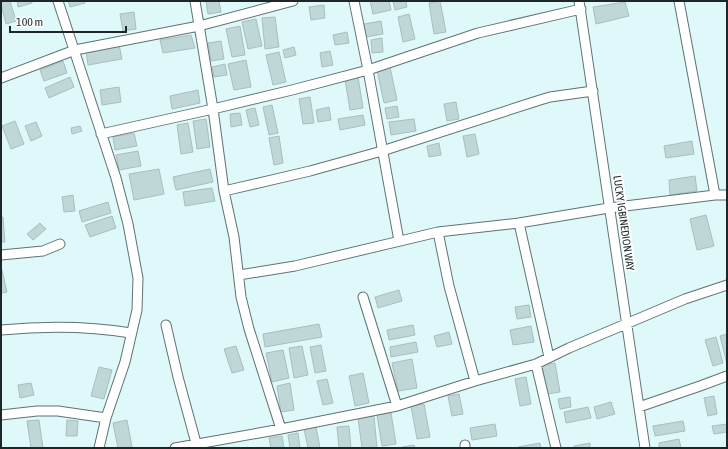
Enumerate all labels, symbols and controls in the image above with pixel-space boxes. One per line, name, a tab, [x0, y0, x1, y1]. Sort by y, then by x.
scale bar	[10, 8, 126, 34]
text: 100 m	[16, 15, 43, 29]
street label: LUCKY IGBINEDION WAY	[611, 175, 637, 272]

